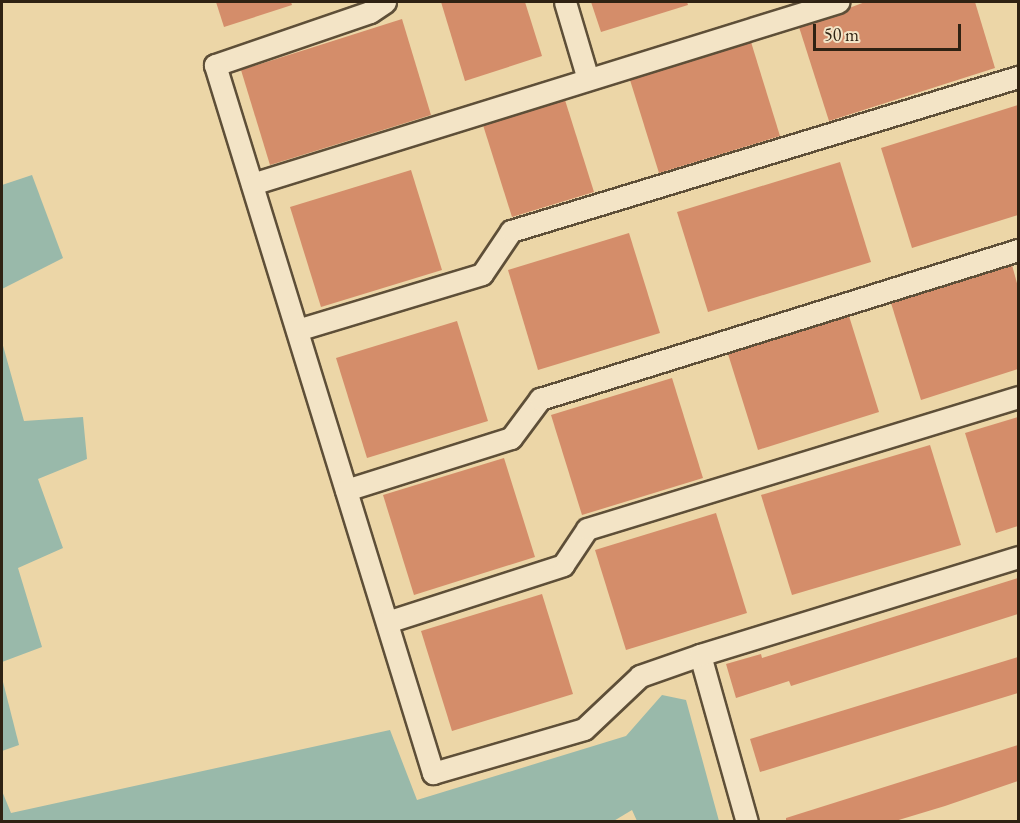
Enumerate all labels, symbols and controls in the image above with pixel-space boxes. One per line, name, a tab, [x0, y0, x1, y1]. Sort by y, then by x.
scale bar	[816, 12, 964, 50]
text: 50 m	[824, 23, 859, 46]

